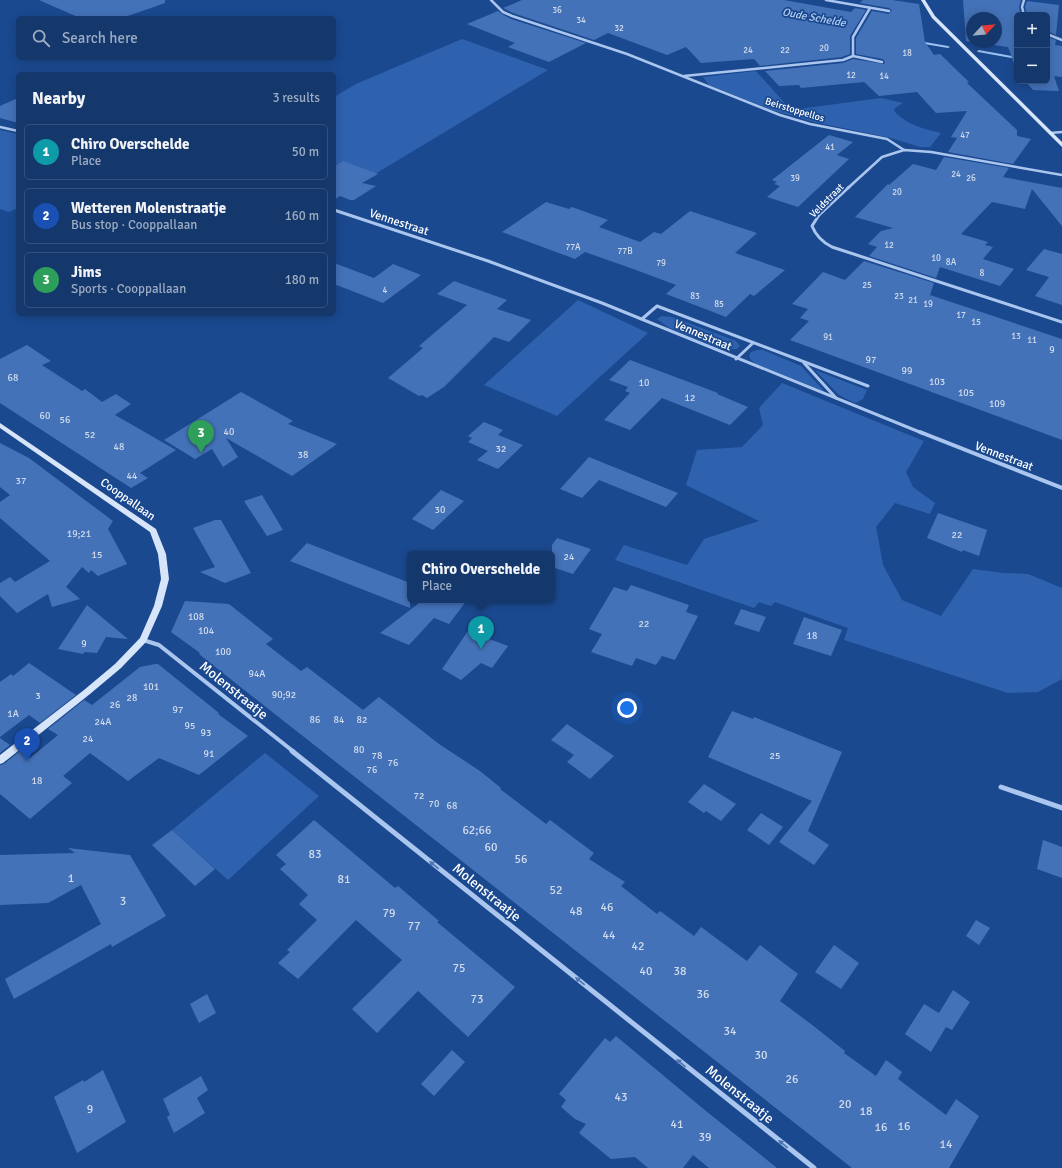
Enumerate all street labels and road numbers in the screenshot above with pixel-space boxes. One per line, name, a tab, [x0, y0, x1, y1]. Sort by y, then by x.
street label: Beirstoppellos	[764, 95, 826, 125]
street label: Veldstraat	[807, 181, 847, 220]
street label: Vennestraat	[367, 206, 430, 239]
street label: Vennestraat	[672, 317, 734, 354]
street label: Vennestraat	[972, 438, 1035, 474]
street label: Cooppallaan	[97, 475, 158, 524]
street label: Molenstraatje	[196, 658, 271, 723]
street label: Molenstraatje	[449, 860, 524, 925]
street label: Molenstraatje	[702, 1062, 777, 1127]

